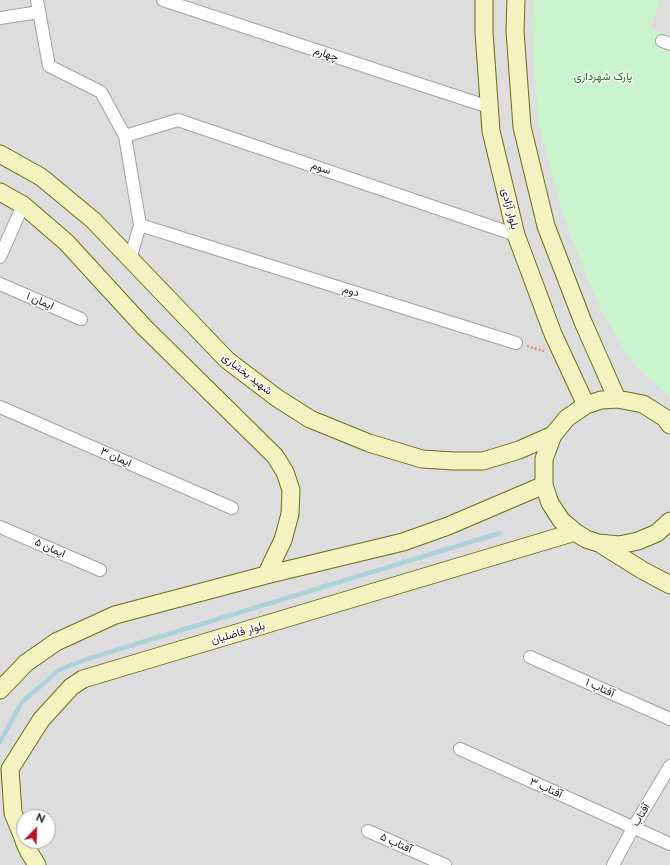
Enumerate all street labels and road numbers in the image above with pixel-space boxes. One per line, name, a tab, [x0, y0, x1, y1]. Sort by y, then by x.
street label: چهارم	[312, 44, 340, 64]
street label: سوم	[309, 158, 333, 178]
street label: بلوار آزادی	[499, 187, 521, 231]
street label: دوم	[341, 282, 361, 300]
street label: ایمان ۱	[24, 289, 56, 313]
street label: شهید بختیاری	[219, 350, 275, 398]
street label: ایمان ۳	[98, 444, 134, 470]
street label: ایمان ۵	[33, 535, 67, 561]
street label: بلوار فاضلیان	[209, 619, 267, 647]
street label: آفتاب ۱	[583, 676, 617, 700]
street label: آفتاب ۳	[528, 775, 564, 801]
street label: آفتاب	[629, 801, 653, 829]
street label: آفتاب ۵	[378, 830, 414, 856]

